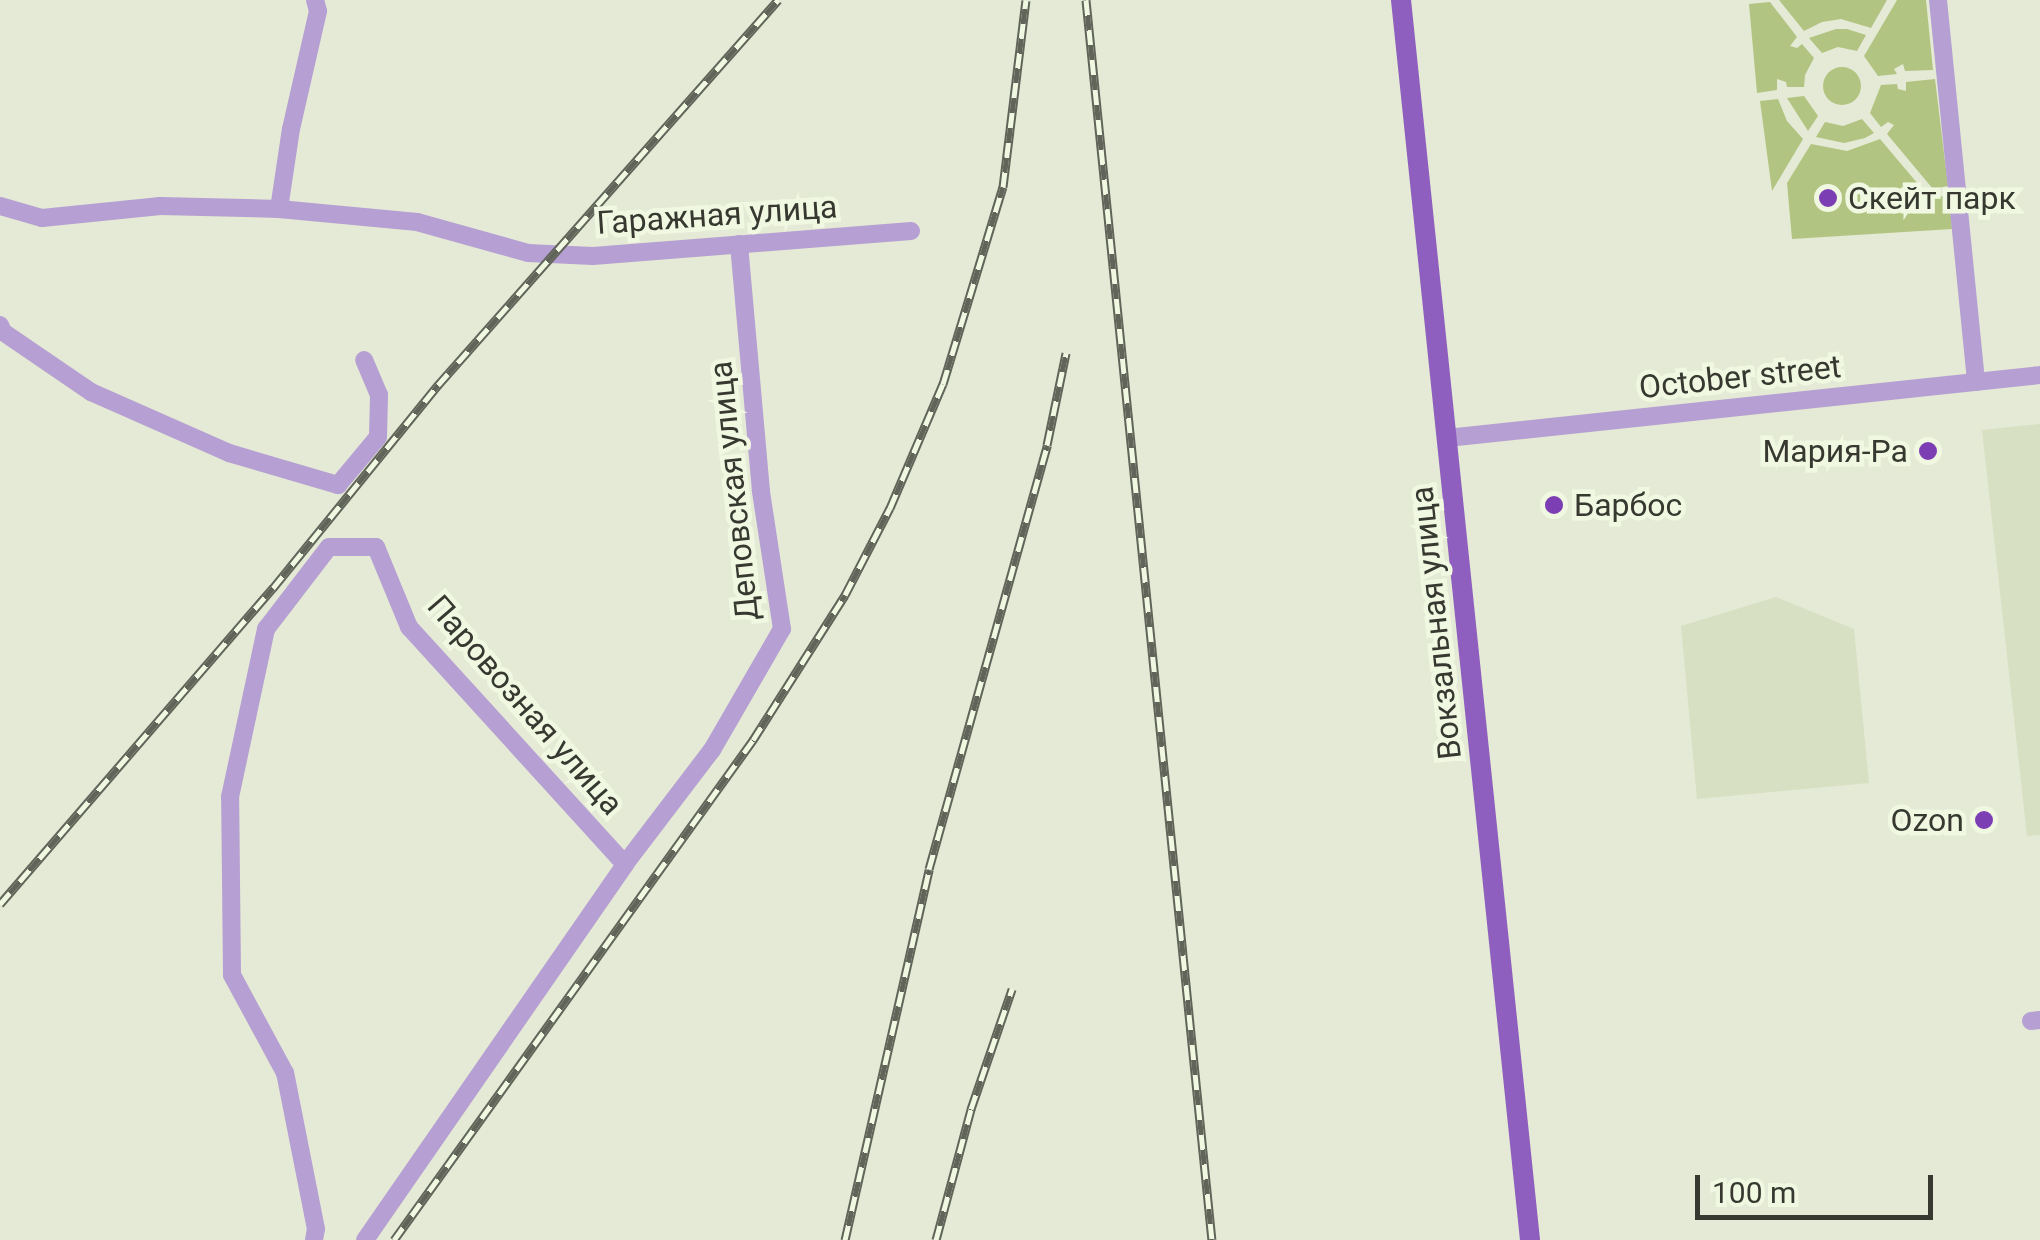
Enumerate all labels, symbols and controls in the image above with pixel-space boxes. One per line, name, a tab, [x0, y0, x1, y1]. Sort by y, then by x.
place label: Скейт парк	[1848, 179, 2016, 217]
street label: Гаражная улица	[595, 187, 839, 243]
marker: Скейт парк	[1817, 187, 1839, 209]
street label: October street	[1637, 347, 1843, 407]
street label: Деповская улица	[701, 359, 767, 623]
place label: Мария-Ра	[1762, 432, 1908, 470]
marker: Мария-Ра	[1917, 440, 1939, 462]
street label: Вокзальная улица	[1403, 485, 1469, 761]
place label: Барбос	[1574, 486, 1682, 524]
marker: Барбос	[1543, 494, 1565, 516]
street label: Паровозная улица	[419, 587, 631, 823]
place label: Ozon	[1890, 801, 1964, 839]
marker: Ozon	[1973, 809, 1995, 831]
scale bar	[1700, 1155, 1938, 1217]
text: 100 m	[1712, 1175, 1796, 1210]

